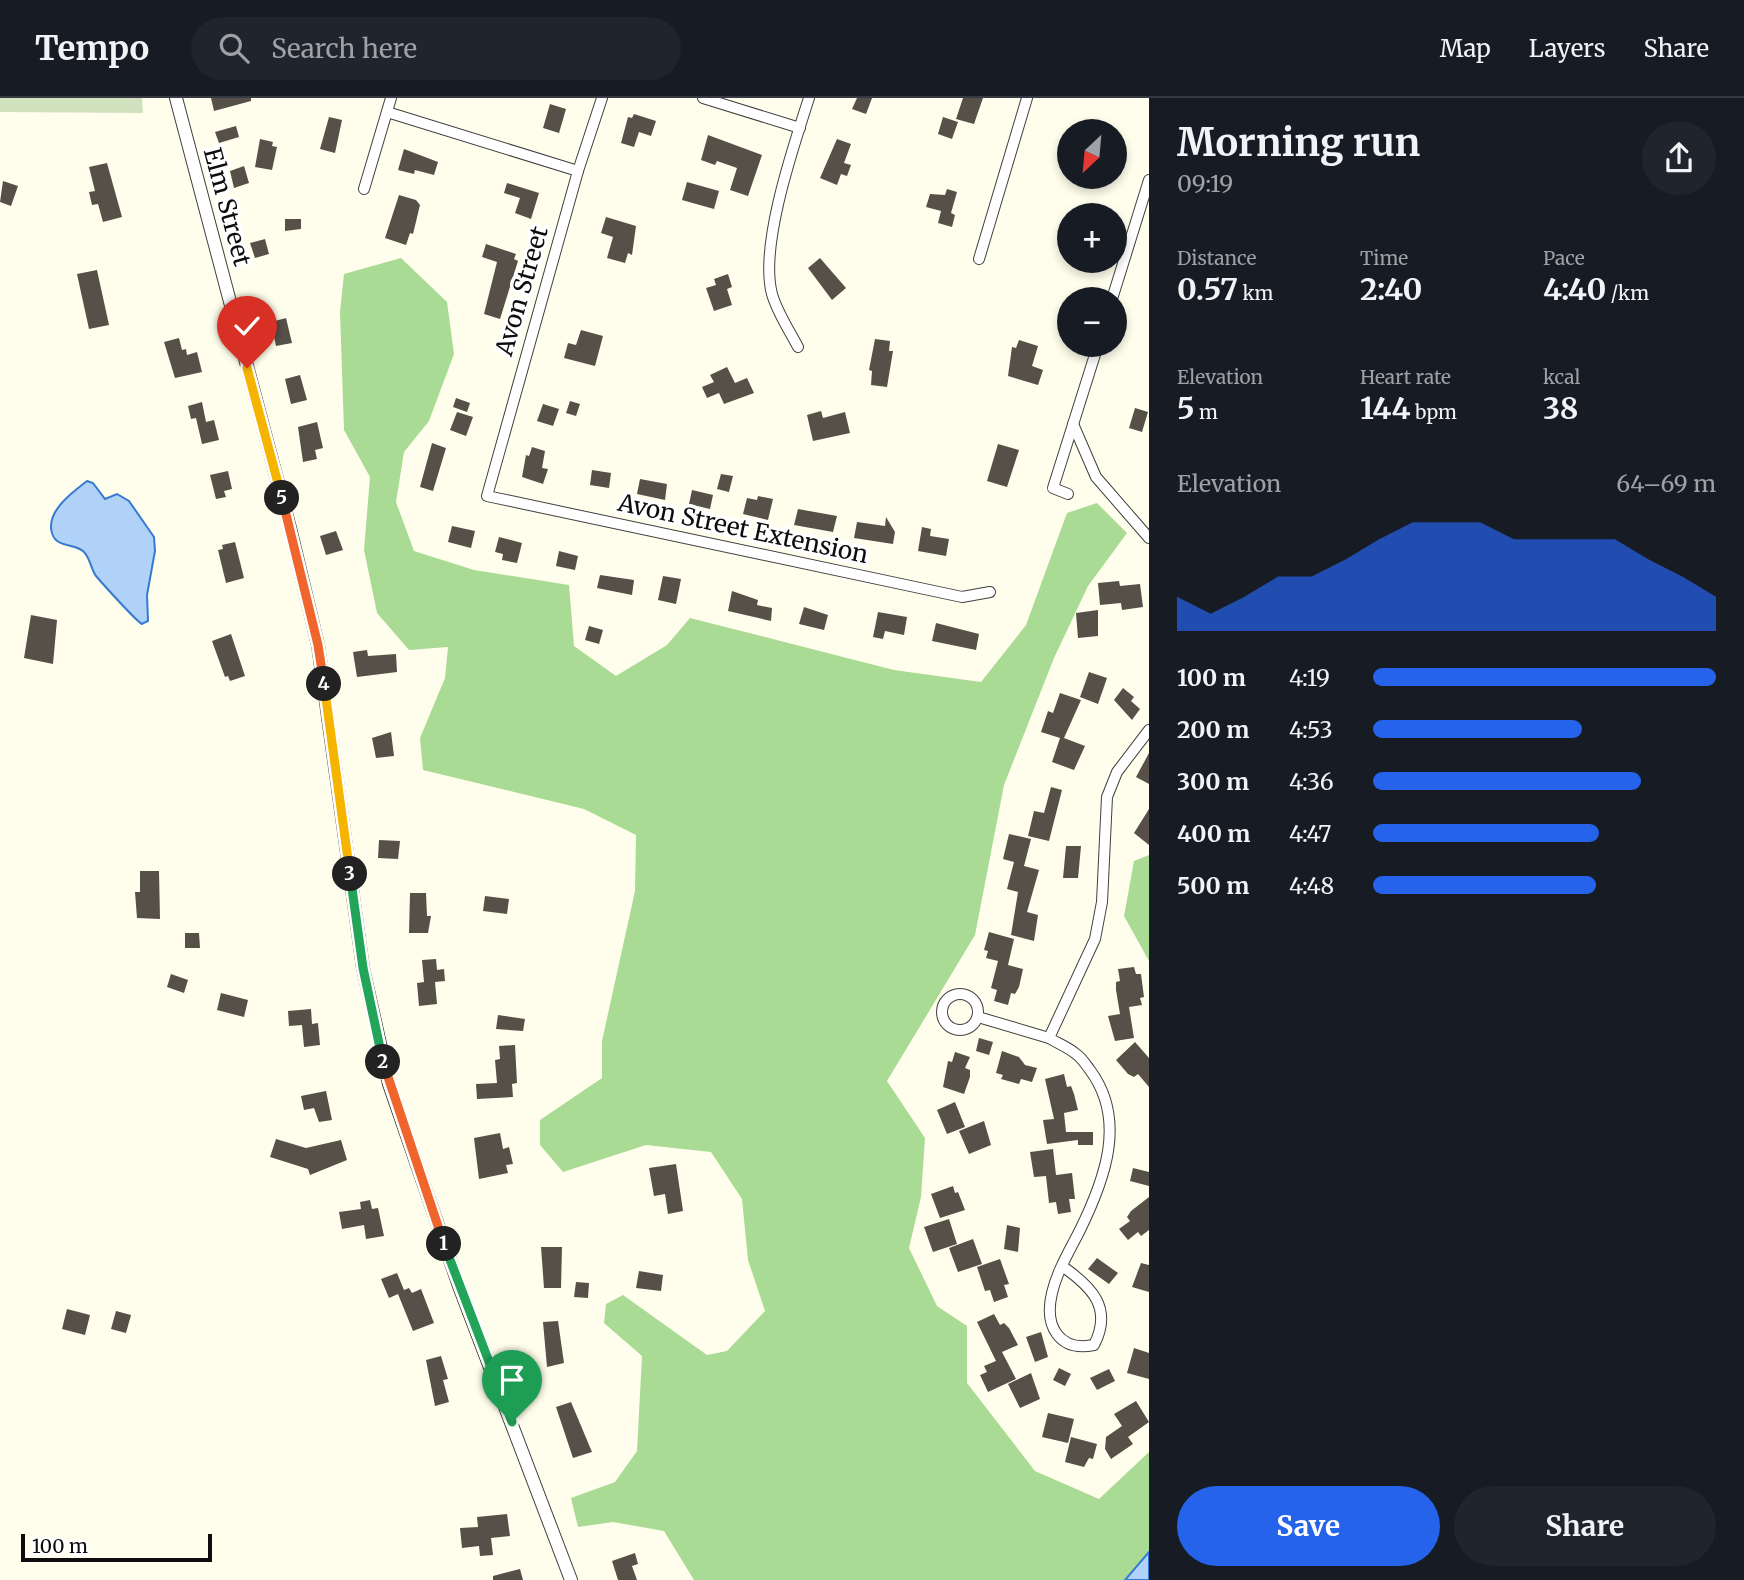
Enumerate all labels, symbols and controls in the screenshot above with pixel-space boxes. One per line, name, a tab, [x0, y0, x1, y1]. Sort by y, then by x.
search box	[191, 17, 681, 80]
text: Tempo	[35, 28, 149, 69]
icon: search	[215, 29, 253, 67]
text: Search here	[271, 32, 417, 65]
text: Map	[1440, 33, 1491, 64]
text: Layers	[1529, 33, 1605, 64]
text: Share	[1643, 33, 1709, 64]
north arrow	[1057, 119, 1127, 189]
map controls	[1057, 119, 1127, 357]
text: Morning run	[1177, 119, 1420, 166]
button: share	[1642, 121, 1716, 195]
street label: Elm Street	[197, 144, 258, 270]
text: 09:19	[1177, 169, 1233, 198]
button: +	[1057, 203, 1127, 273]
street label: Avon Street	[488, 222, 555, 360]
text: Distance	[1177, 246, 1256, 270]
text: Time	[1360, 246, 1408, 270]
text: Pace	[1543, 246, 1585, 270]
text: 0.57	[1177, 270, 1238, 308]
text: 2:40	[1360, 270, 1422, 308]
text: 4:40	[1543, 270, 1606, 308]
text: km	[1238, 281, 1273, 305]
text: /km	[1606, 281, 1649, 305]
button: −	[1057, 287, 1127, 357]
pin	[217, 296, 277, 368]
icon: check	[228, 307, 266, 345]
text: Elevation	[1177, 365, 1263, 389]
text: Heart rate	[1360, 365, 1451, 389]
text: kcal	[1543, 365, 1580, 389]
text: 5	[1177, 389, 1195, 427]
text: 144	[1360, 389, 1410, 427]
text: 38	[1543, 389, 1579, 427]
text: m	[1195, 400, 1218, 424]
text: bpm	[1410, 400, 1457, 424]
text: Elevation	[1177, 469, 1281, 498]
text: 64–69 m	[1616, 469, 1716, 498]
pin: 5	[264, 480, 300, 516]
text: 5	[276, 485, 287, 509]
street label: Avon Street Extension	[614, 487, 871, 570]
text: 100 m	[1177, 663, 1246, 692]
text: 4:19	[1289, 663, 1330, 692]
pin: 4	[306, 666, 342, 702]
text: 4	[317, 671, 330, 695]
text: 200 m	[1177, 715, 1249, 744]
text: 4:53	[1289, 715, 1333, 744]
text: 300 m	[1177, 767, 1249, 796]
text: 4:36	[1289, 767, 1334, 796]
text: 400 m	[1177, 819, 1251, 848]
text: 4:47	[1289, 819, 1331, 848]
pin: 3	[332, 856, 368, 892]
text: 3	[344, 861, 355, 885]
text: 500 m	[1177, 871, 1249, 900]
text: 4:48	[1289, 871, 1334, 900]
pin: 2	[366, 1044, 400, 1080]
text: 2	[377, 1049, 388, 1073]
pin: 1	[426, 1226, 462, 1262]
text: 1	[439, 1231, 448, 1255]
pin	[482, 1350, 542, 1422]
icon: arrive	[493, 1361, 531, 1399]
button: Save	[1177, 1486, 1440, 1566]
button: Share	[1454, 1486, 1716, 1566]
scale bar	[21, 1531, 212, 1563]
text: 100 m	[32, 1534, 88, 1558]

